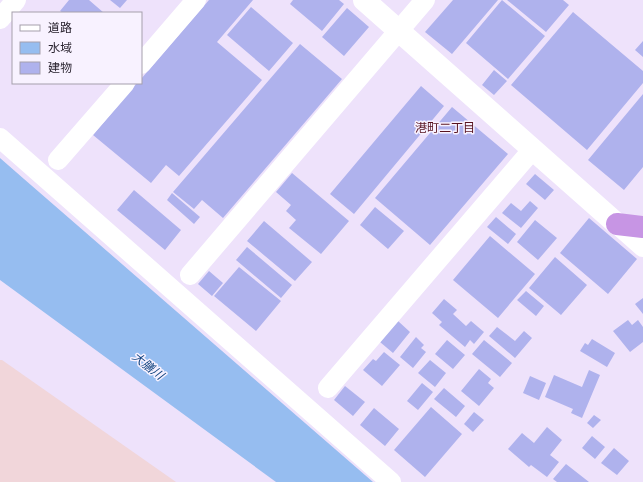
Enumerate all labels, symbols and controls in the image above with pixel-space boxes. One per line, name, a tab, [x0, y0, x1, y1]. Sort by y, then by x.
legend	[12, 12, 142, 84]
text: 道路	[48, 20, 72, 36]
text: 水域	[48, 40, 72, 56]
text: 建物	[48, 60, 72, 76]
district label: 港町二丁目	[415, 120, 475, 136]
water label: 大膳川	[129, 349, 169, 385]

